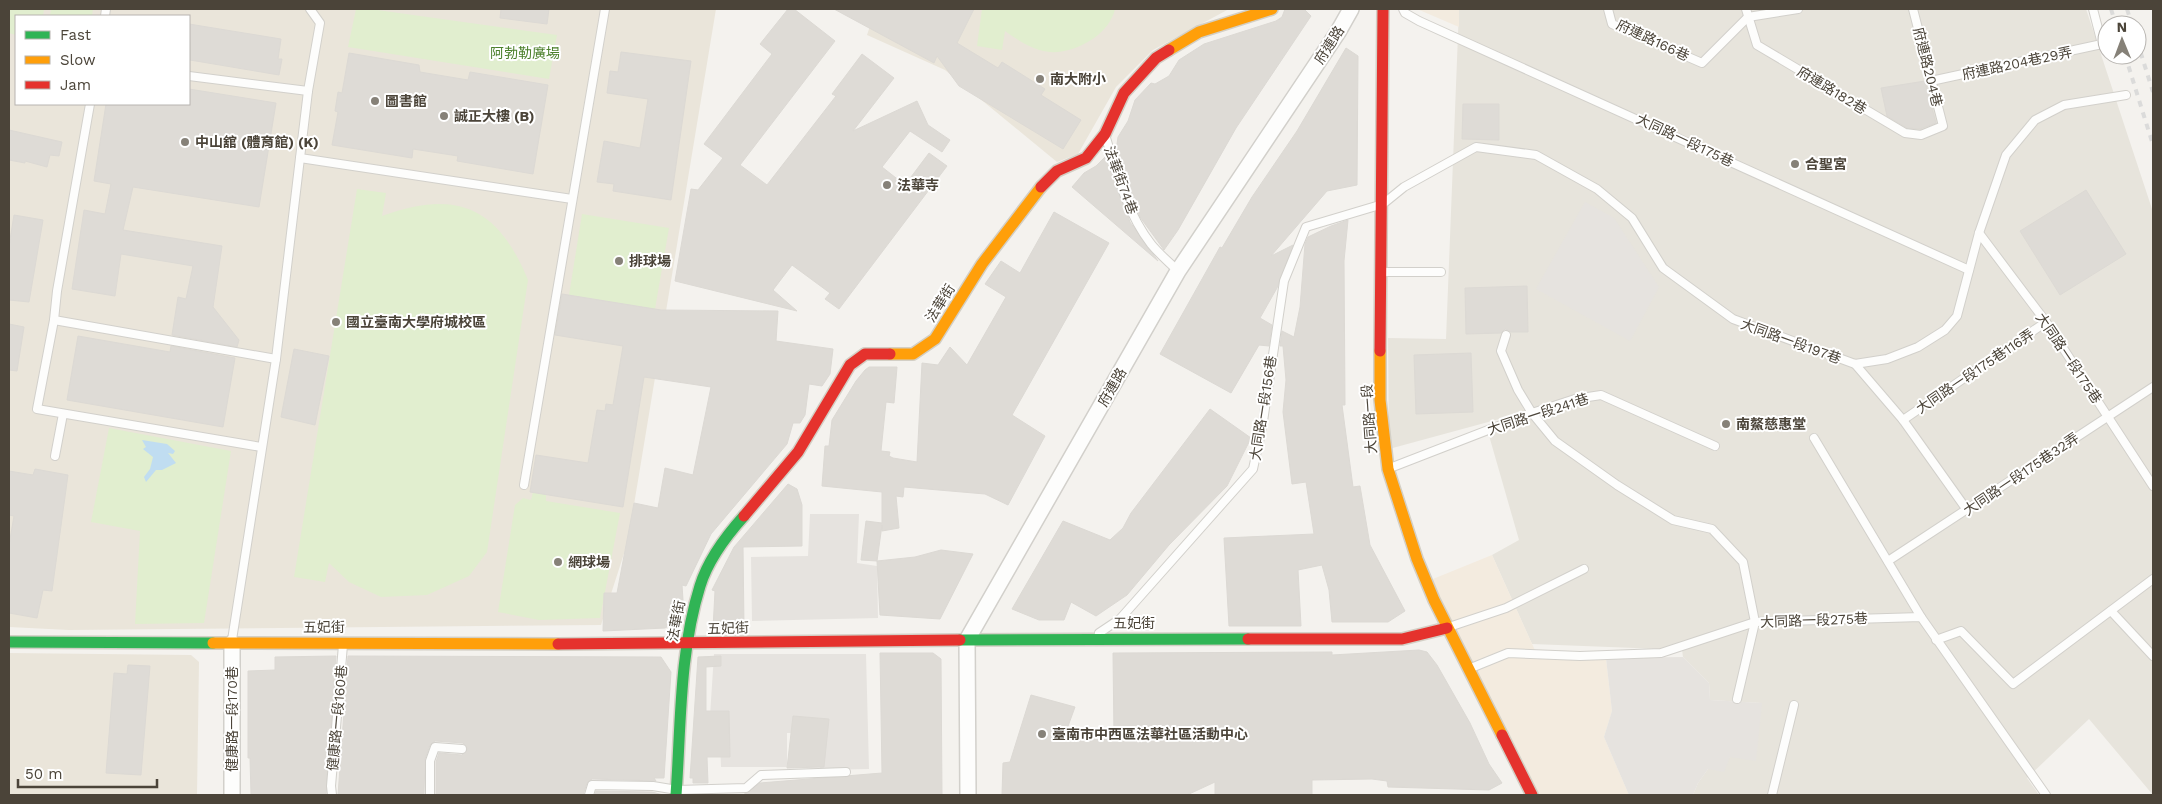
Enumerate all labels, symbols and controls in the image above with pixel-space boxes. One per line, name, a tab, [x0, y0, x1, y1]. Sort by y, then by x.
legend	[15, 15, 190, 105]
north arrow	[2097, 15, 2147, 65]
street label: 府連路166巷	[1614, 16, 1692, 64]
text: N	[2116, 19, 2127, 35]
street label: 府連路	[1311, 23, 1347, 67]
text: Fast	[60, 26, 92, 44]
street label: 府連路204巷	[1910, 26, 1946, 108]
street label: 府連路204巷29弄	[1960, 44, 2074, 82]
park label: 阿勃勒廣場	[490, 45, 560, 61]
text: Slow	[60, 51, 96, 69]
street label: 府連路182巷	[1794, 63, 1870, 117]
place label: 南大附小	[1050, 71, 1106, 87]
marker: 南大附小	[1034, 73, 1046, 85]
text: Jam	[60, 76, 91, 94]
place label: 圖書館	[385, 93, 427, 109]
marker: 圖書館	[369, 95, 381, 107]
place label: 誠正大樓 (B)	[454, 108, 535, 124]
marker: 誠正大樓 (B)	[438, 110, 450, 122]
street label: 大同路一段175巷	[1634, 110, 1736, 170]
place label: 中山舘 (體育館) (K)	[195, 134, 319, 150]
marker: 中山舘 (體育館) (K)	[179, 136, 191, 148]
street label: 法華街74巷	[1101, 144, 1141, 216]
place label: 合聖宮	[1805, 156, 1847, 172]
marker: 合聖宮	[1789, 158, 1801, 170]
place label: 法華寺	[897, 177, 939, 193]
marker: 法華寺	[881, 179, 893, 191]
place label: 排球場	[629, 253, 671, 269]
marker: 排球場	[613, 255, 625, 267]
street label: 法華街	[922, 281, 958, 325]
street label: 大同路一段175巷	[2033, 310, 2105, 406]
place label: 國立臺南大學府城校區	[346, 314, 486, 330]
street label: 大同路一段197巷	[1739, 315, 1843, 367]
marker: 國立臺南大學府城校區	[330, 316, 342, 328]
street label: 大同路一段175巷116弄	[1913, 326, 2037, 416]
street label: 大同路一段156巷	[1247, 354, 1279, 462]
street label: 府連路	[1095, 365, 1129, 409]
street label: 大同路一段	[1359, 384, 1379, 454]
street label: 大同路一段241巷	[1485, 390, 1591, 438]
place label: 南鰲慈惠堂	[1736, 416, 1806, 432]
marker: 南鰲慈惠堂	[1720, 418, 1732, 430]
street label: 大同路一段175巷32弄	[1960, 429, 2082, 519]
place label: 網球場	[568, 554, 610, 570]
marker: 網球場	[552, 556, 564, 568]
street label: 法華街	[664, 599, 688, 643]
street label: 大同路一段275巷	[1760, 610, 1868, 630]
street label: 五妃街	[1113, 615, 1155, 631]
street label: 五妃街	[303, 619, 345, 635]
street label: 五妃街	[707, 619, 749, 637]
street label: 健康路一段160巷	[324, 664, 350, 772]
street label: 健康路一段170巷	[224, 666, 240, 772]
place label: 臺南市中西區法華社區活動中心	[1052, 726, 1248, 742]
marker: 臺南市中西區法華社區活動中心	[1036, 728, 1048, 740]
scale bar	[18, 756, 156, 788]
text: 50 m	[25, 765, 62, 783]

